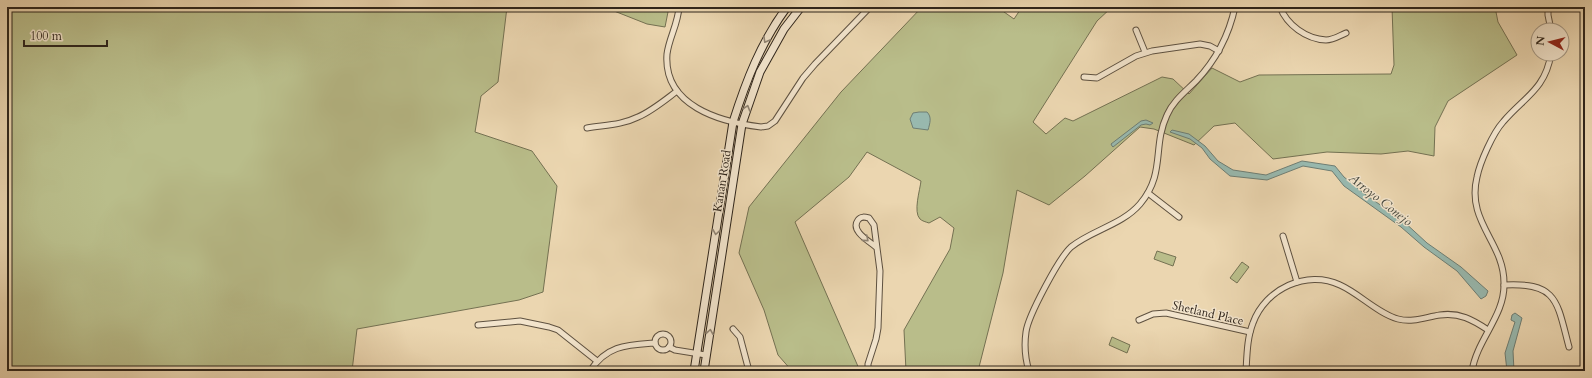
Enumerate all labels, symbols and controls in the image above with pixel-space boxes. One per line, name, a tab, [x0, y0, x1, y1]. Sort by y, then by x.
scale bar	[24, 22, 107, 48]
north arrow	[1530, 22, 1570, 62]
text: 100 m	[30, 28, 63, 44]
text: N	[1533, 35, 1549, 46]
one-way arrow	[763, 36, 770, 43]
one-way arrow	[742, 104, 751, 111]
street label: Kanan Road	[709, 148, 735, 213]
water label: Arroyo Conejo	[1344, 169, 1416, 230]
one-way arrow	[712, 229, 721, 235]
one-way arrow	[861, 234, 868, 241]
street label: Shetland Place	[1171, 297, 1245, 329]
one-way arrow	[705, 329, 714, 336]

